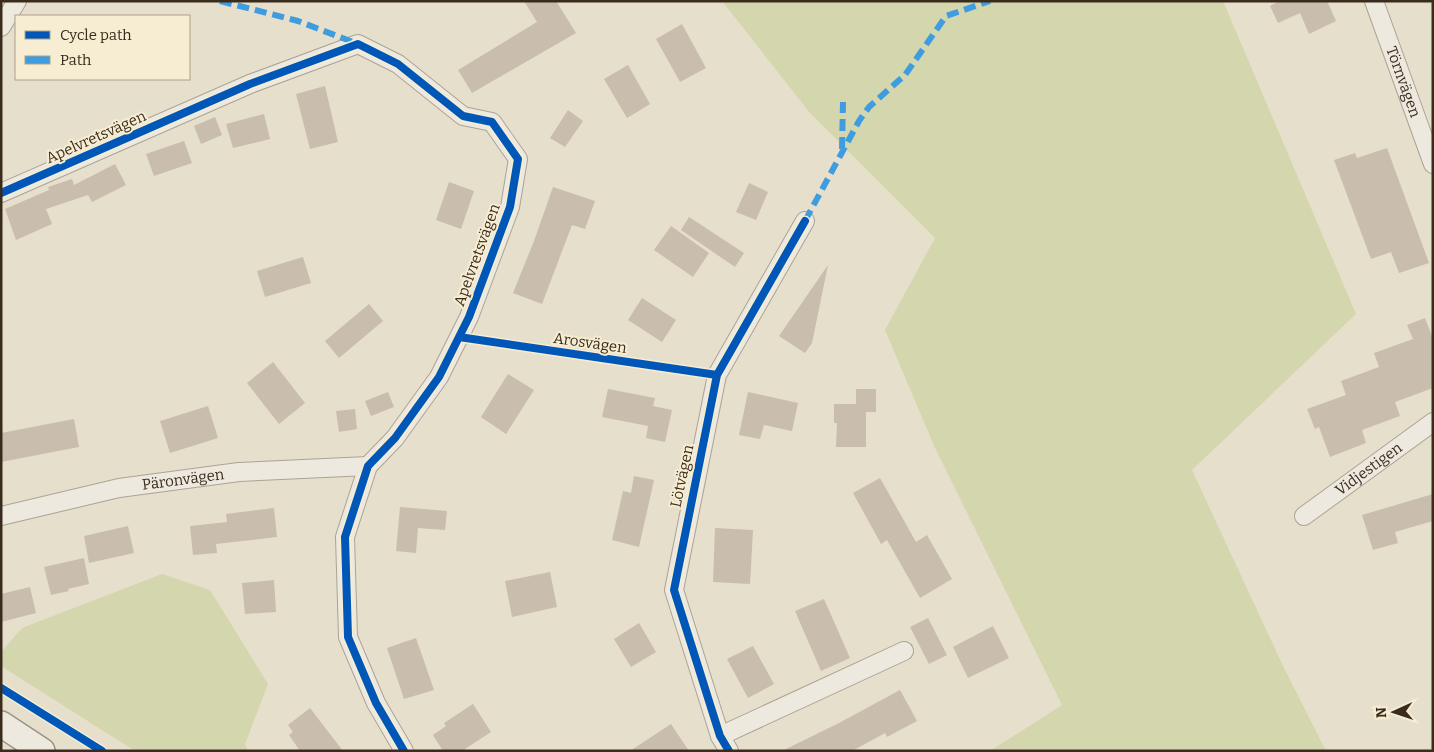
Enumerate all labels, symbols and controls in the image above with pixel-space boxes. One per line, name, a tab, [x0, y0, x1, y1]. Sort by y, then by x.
legend	[15, 15, 190, 80]
text: Cycle path	[60, 26, 132, 44]
street label: Törnvägen	[1382, 44, 1424, 120]
text: Path	[60, 51, 92, 69]
street label: Apelvretsvägen	[43, 107, 149, 167]
street label: Apelvretsvägen	[450, 201, 504, 309]
street label: Arosvägen	[552, 329, 628, 357]
street label: Vidjestigen	[1332, 438, 1406, 499]
street label: Lötvägen	[667, 442, 698, 509]
street label: Päronvägen	[141, 465, 226, 494]
north arrow	[1369, 687, 1419, 737]
text: N	[1373, 707, 1390, 718]

